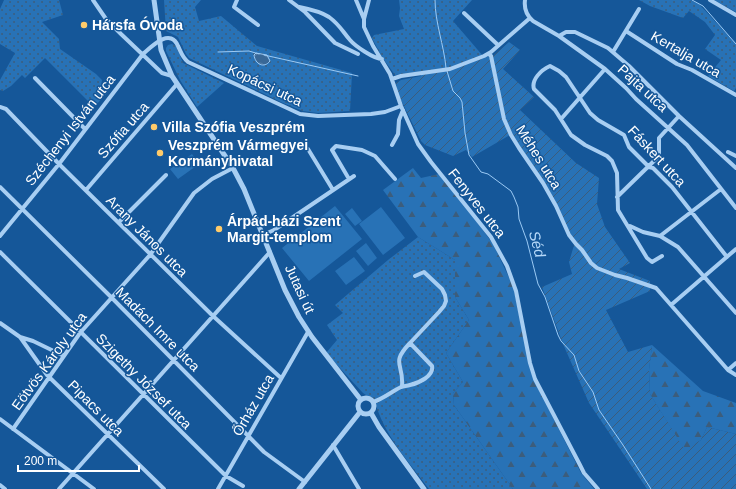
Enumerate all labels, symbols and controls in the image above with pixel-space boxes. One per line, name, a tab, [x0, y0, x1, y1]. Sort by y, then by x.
place label: Hársfa Óvoda	[92, 16, 183, 33]
marker: Hársfa Óvoda	[79, 20, 89, 30]
street label: Kertalja utca	[648, 28, 724, 80]
street label: Kopácsi utca	[225, 61, 305, 109]
street label: Pajta utca	[615, 61, 671, 115]
street label: Széchenyi István utca	[22, 71, 118, 189]
street label: Szófia utca	[94, 98, 152, 161]
place label: Villa Szófia Veszprém	[162, 119, 305, 135]
marker: Villa Szófia Veszprém	[149, 122, 159, 132]
street label: Méhes utca	[513, 122, 565, 192]
street label: Fáskert utca	[625, 122, 689, 190]
place label: Veszprém Vármegyei Kormányhivatal	[168, 137, 308, 169]
marker: Veszprém Vármegyei Kormányhivatal	[155, 148, 165, 158]
street label: Fenyves utca	[445, 165, 509, 241]
street label: Arany János utca	[103, 192, 191, 280]
place label: Árpád-házi Szent Margit-templom	[227, 213, 341, 245]
marker: Árpád-házi Szent Margit-templom	[214, 224, 224, 234]
water label: Séd	[526, 229, 549, 260]
street label: Jutasi út	[282, 262, 318, 316]
street label: Madách Imre utca	[113, 284, 203, 374]
street label: Eötvös Károly utca	[8, 309, 90, 413]
street label: Szigethy József utca	[93, 330, 195, 432]
street label: Őrház utca	[229, 371, 277, 439]
street label: Pipacs utca	[65, 377, 127, 439]
scale bar	[18, 447, 139, 473]
text: 200 m	[24, 454, 57, 468]

